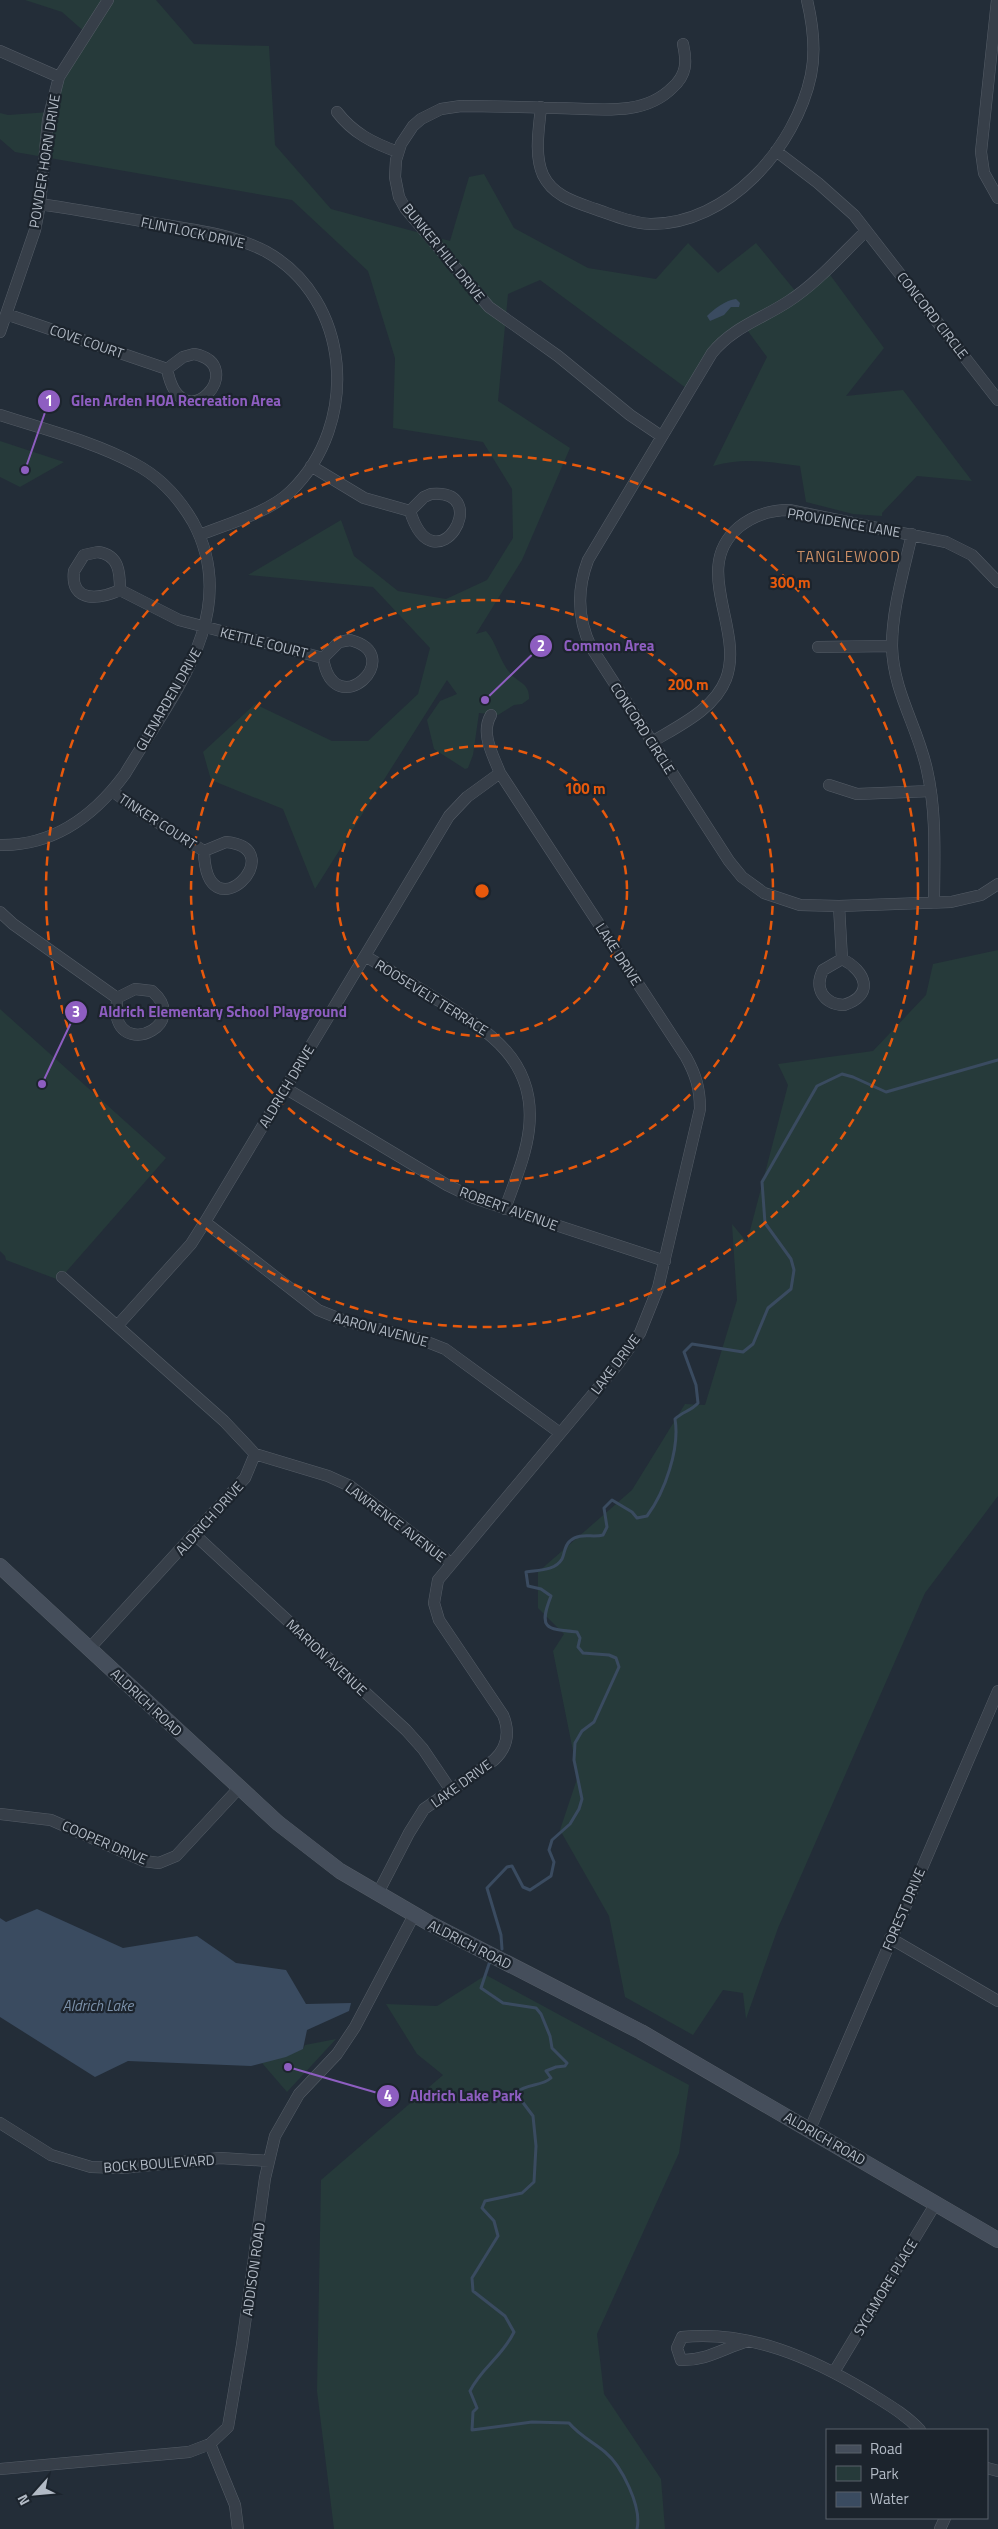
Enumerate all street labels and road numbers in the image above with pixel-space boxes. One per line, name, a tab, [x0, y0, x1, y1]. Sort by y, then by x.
street label: POWDER HORN DRIVE	[23, 92, 65, 229]
street label: BUNKER HILL DRIVE	[398, 198, 490, 306]
street label: FLINTLOCK DRIVE	[139, 211, 247, 253]
street label: CONCORD CIRCLE	[892, 267, 974, 363]
street label: COVE COURT	[47, 319, 127, 364]
street label: PROVIDENCE LANE	[786, 502, 902, 542]
street label: KETTLE COURT	[218, 621, 311, 663]
street label: GLENARDEN DRIVE	[130, 643, 206, 754]
street label: CONCORD CIRCLE	[606, 678, 681, 778]
street label: TINKER COURT	[115, 788, 202, 854]
street label: LAKE DRIVE	[591, 919, 647, 990]
street label: ROOSEVELT TERRACE	[371, 954, 493, 1040]
street label: ALDRICH DRIVE	[253, 1040, 319, 1131]
street label: ROBERT AVENUE	[457, 1180, 561, 1236]
street label: AARON AVENUE	[331, 1306, 431, 1352]
street label: LAKE DRIVE	[585, 1329, 645, 1399]
street label: ALDRICH DRIVE	[170, 1476, 248, 1560]
street label: LAWRENCE AVENUE	[341, 1477, 451, 1567]
street label: MARION AVENUE	[282, 1614, 372, 1700]
street label: ALDRICH ROAD	[106, 1663, 188, 1741]
street label: LAKE DRIVE	[426, 1754, 496, 1812]
street label: COOPER DRIVE	[59, 1815, 151, 1869]
street label: FOREST DRIVE	[876, 1864, 930, 1954]
street label: ALDRICH ROAD	[425, 1914, 515, 1974]
street label: ALDRICH ROAD	[780, 2106, 870, 2170]
street label: BOCK BOULEVARD	[103, 2149, 215, 2177]
street label: ADDISON ROAD	[236, 2221, 270, 2317]
street label: SYCAMORE PLACE	[848, 2234, 922, 2339]

